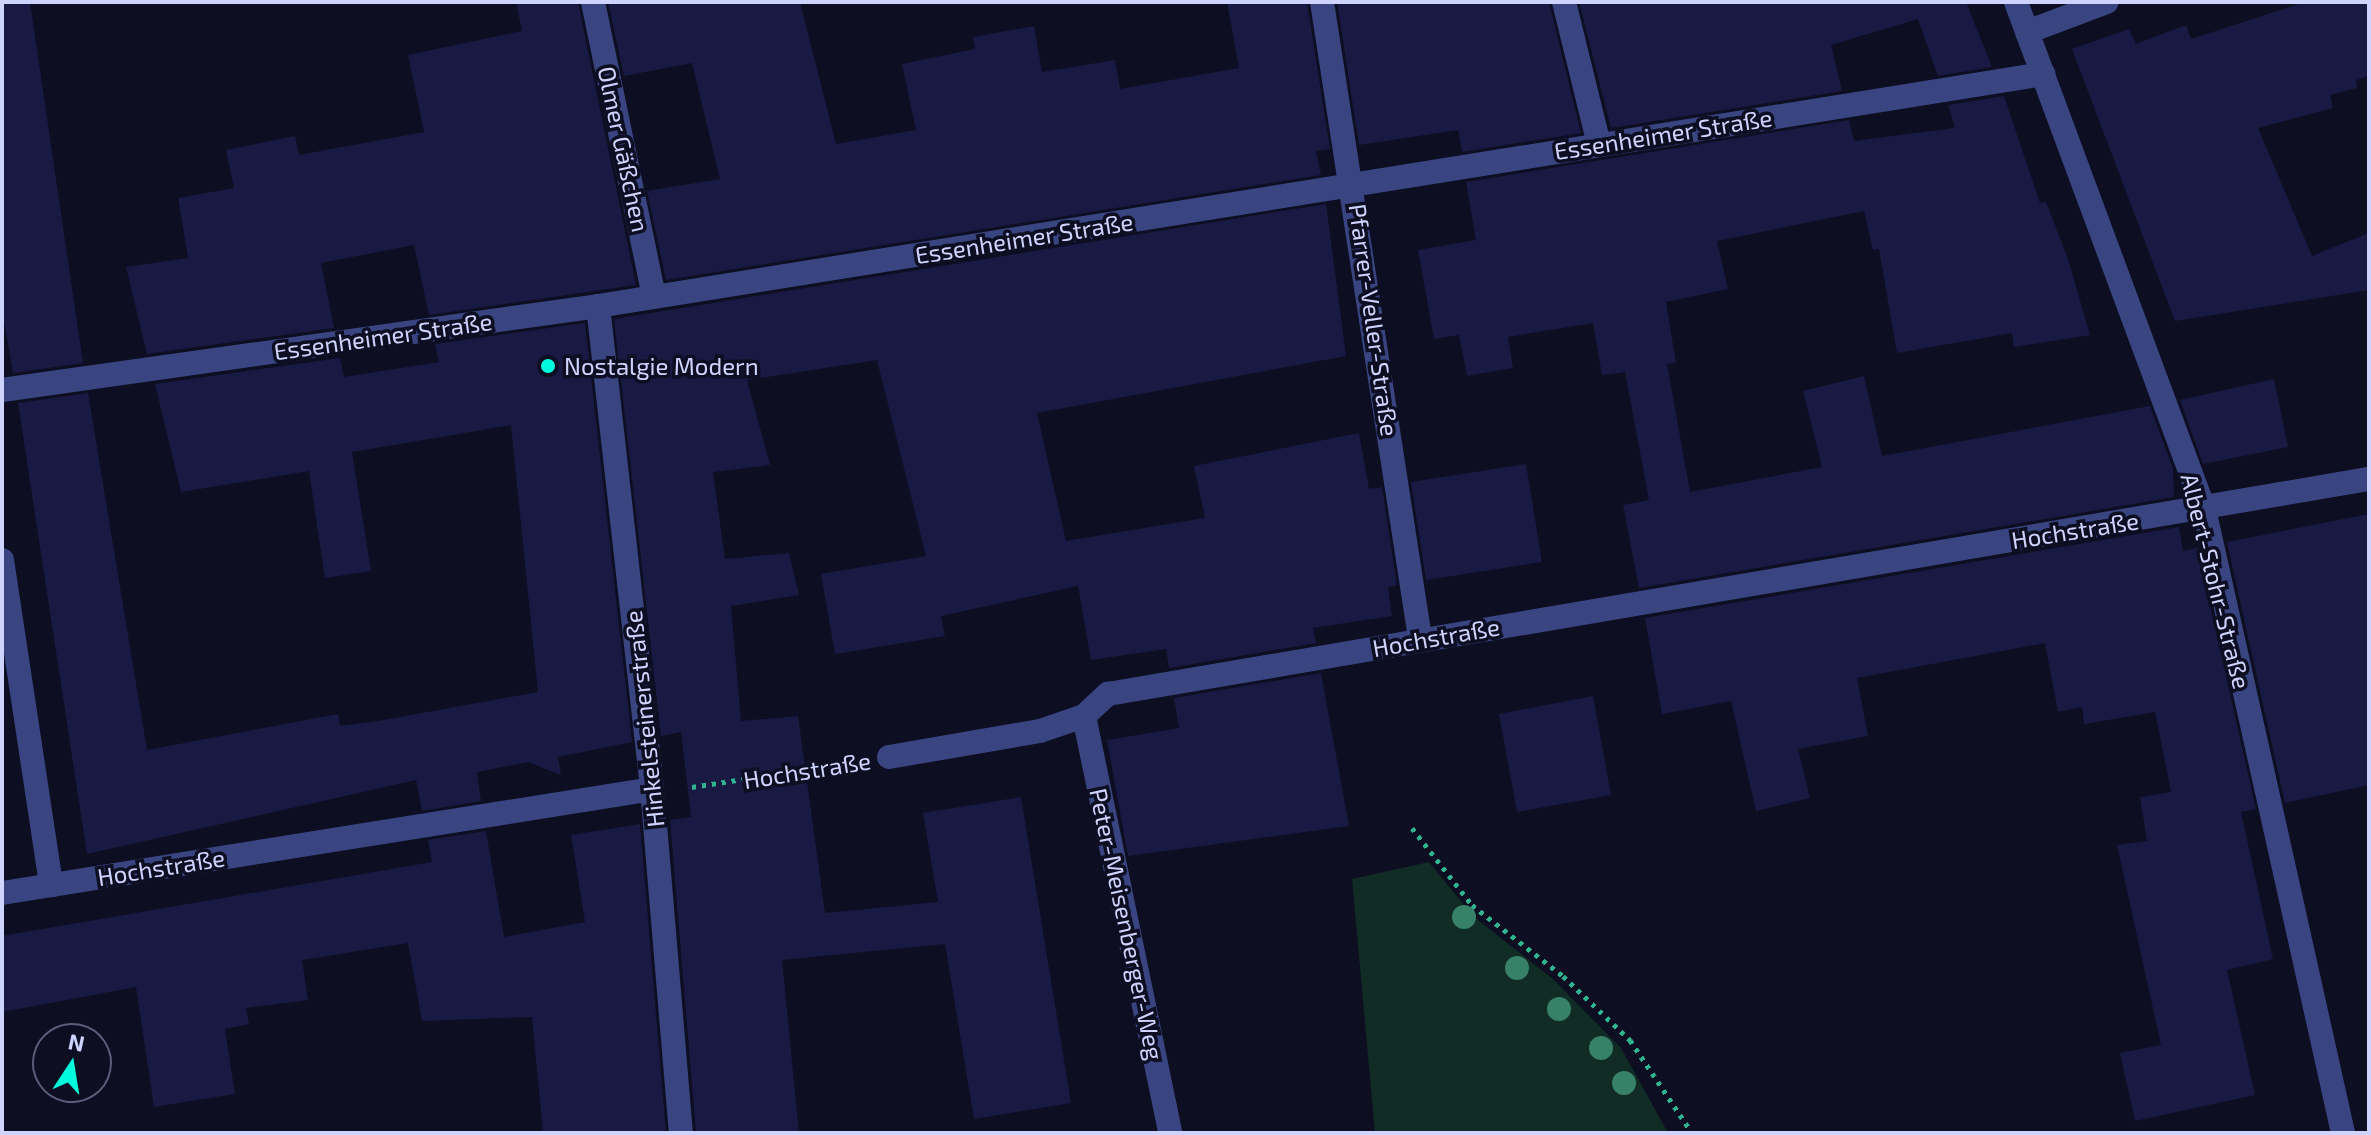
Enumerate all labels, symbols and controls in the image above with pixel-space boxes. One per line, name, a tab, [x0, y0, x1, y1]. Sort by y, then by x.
street label: Olmer Gäßchen	[592, 63, 656, 235]
street label: Essenheimer Straße	[1552, 103, 1774, 165]
street label: Pfarrer-Veller-Straße	[1343, 202, 1405, 438]
street label: Essenheimer Straße	[913, 207, 1135, 269]
street label: Essenheimer Straße	[272, 306, 494, 366]
place label: Nostalgie Modern	[564, 352, 759, 380]
marker: Nostalgie Modern	[539, 357, 557, 375]
street label: Albert-Stohr-Straße	[2175, 470, 2257, 692]
street label: Hochstraße	[2009, 506, 2141, 554]
street label: Hinkelsteinerstraße	[618, 609, 670, 829]
street label: Hochstraße	[1370, 612, 1502, 662]
street label: Hochstraße	[741, 746, 873, 794]
street label: Peter-Meisenberger-Weg	[1084, 785, 1170, 1063]
street label: Hochstraße	[95, 843, 227, 891]
north arrow	[32, 1023, 112, 1103]
text: N	[66, 1027, 87, 1056]

